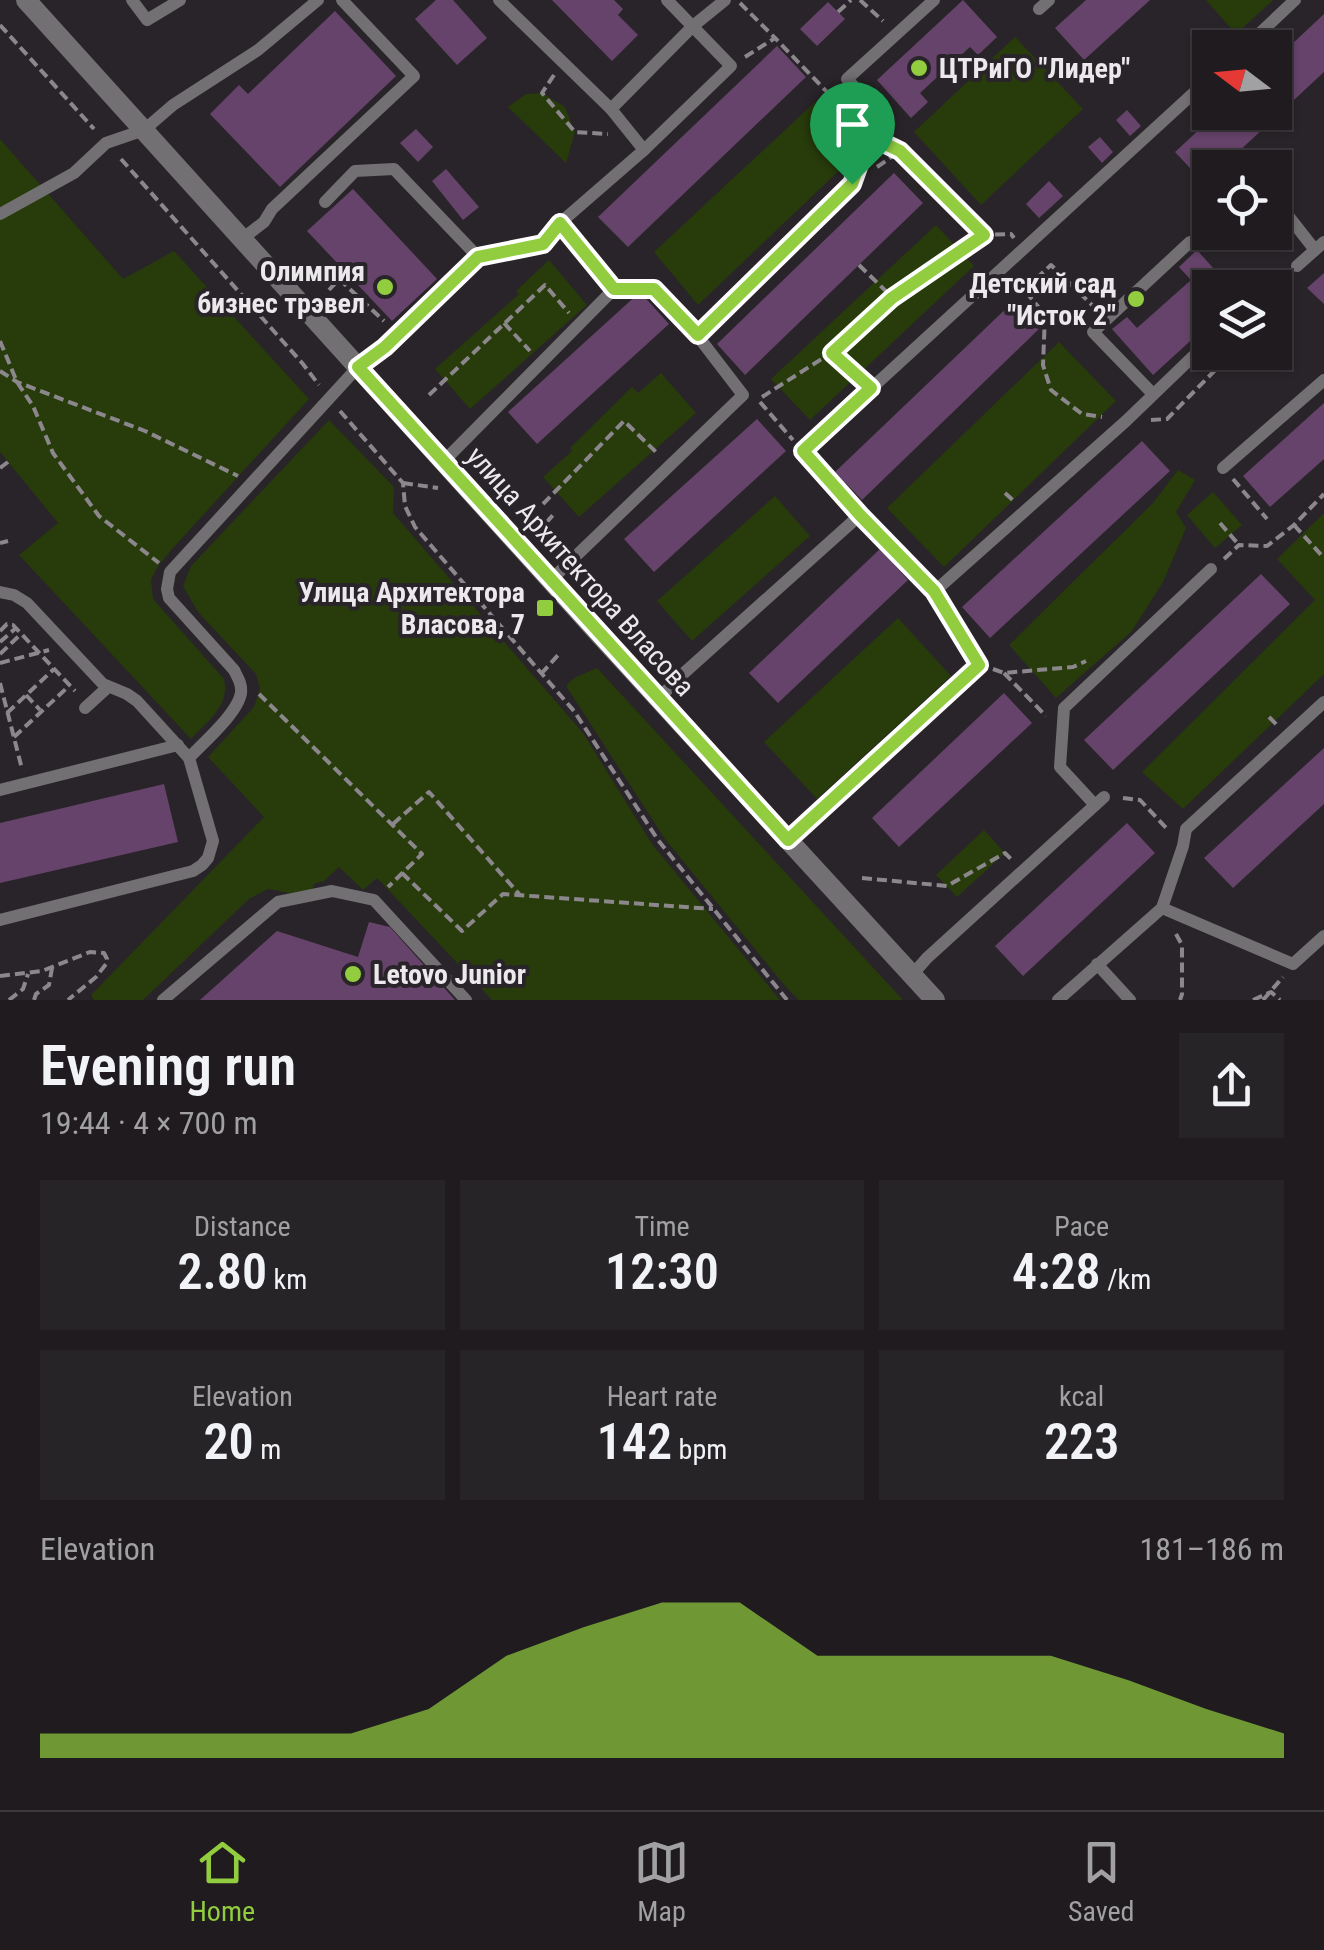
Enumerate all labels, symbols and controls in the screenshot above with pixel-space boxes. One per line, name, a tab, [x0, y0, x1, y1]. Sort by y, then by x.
north arrow	[1192, 30, 1292, 130]
map controls	[1192, 30, 1292, 370]
place label: ЦТРиГО "Лидер"	[939, 52, 1130, 85]
marker: ЦТРиГО "Лидер"	[908, 57, 930, 79]
pin	[810, 82, 895, 185]
icon: arrive	[825, 97, 880, 152]
button: locate	[1192, 150, 1292, 250]
place label: Олимпия бизнес трэвел	[197, 255, 365, 320]
place label: Детский сад "Исток 2"	[969, 267, 1116, 332]
button: layers	[1192, 270, 1292, 370]
marker: Олимпия бизнес трэвел	[374, 276, 396, 298]
marker: Детский сад "Исток 2"	[1125, 288, 1147, 310]
street label: улица Архитектора Власова	[460, 440, 701, 703]
place label: Улица Архитектора Власова, 7	[299, 576, 525, 641]
marker: Улица Архитектора Власова, 7	[534, 597, 556, 619]
place label: Letovo Junior	[373, 958, 526, 991]
marker: Letovo Junior	[342, 963, 364, 985]
button: share	[1179, 1033, 1284, 1138]
text: Evening run	[40, 1034, 296, 1098]
text: 19:44 · 4 × 700 m	[40, 1104, 258, 1142]
text: Distance	[194, 1210, 291, 1243]
text: Time	[634, 1210, 690, 1243]
text: Pace	[1054, 1210, 1109, 1243]
text: 2.80	[177, 1243, 267, 1301]
text: 12:30	[605, 1243, 719, 1301]
text: 4:28	[1012, 1243, 1101, 1301]
text: km	[267, 1263, 307, 1296]
text: /km	[1101, 1263, 1151, 1296]
text: Elevation	[192, 1380, 293, 1413]
text: Heart rate	[607, 1380, 717, 1413]
text: kcal	[1059, 1380, 1104, 1413]
text: 20	[203, 1413, 254, 1471]
text: 142	[597, 1413, 672, 1471]
text: 223	[1044, 1413, 1119, 1471]
text: m	[254, 1433, 281, 1466]
text: bpm	[672, 1433, 727, 1466]
text: Elevation	[40, 1530, 155, 1568]
text: 181–186 m	[1139, 1530, 1284, 1568]
tab: Home	[189, 1835, 255, 1928]
tab: Map	[634, 1835, 689, 1928]
tab: Saved	[1068, 1835, 1135, 1928]

